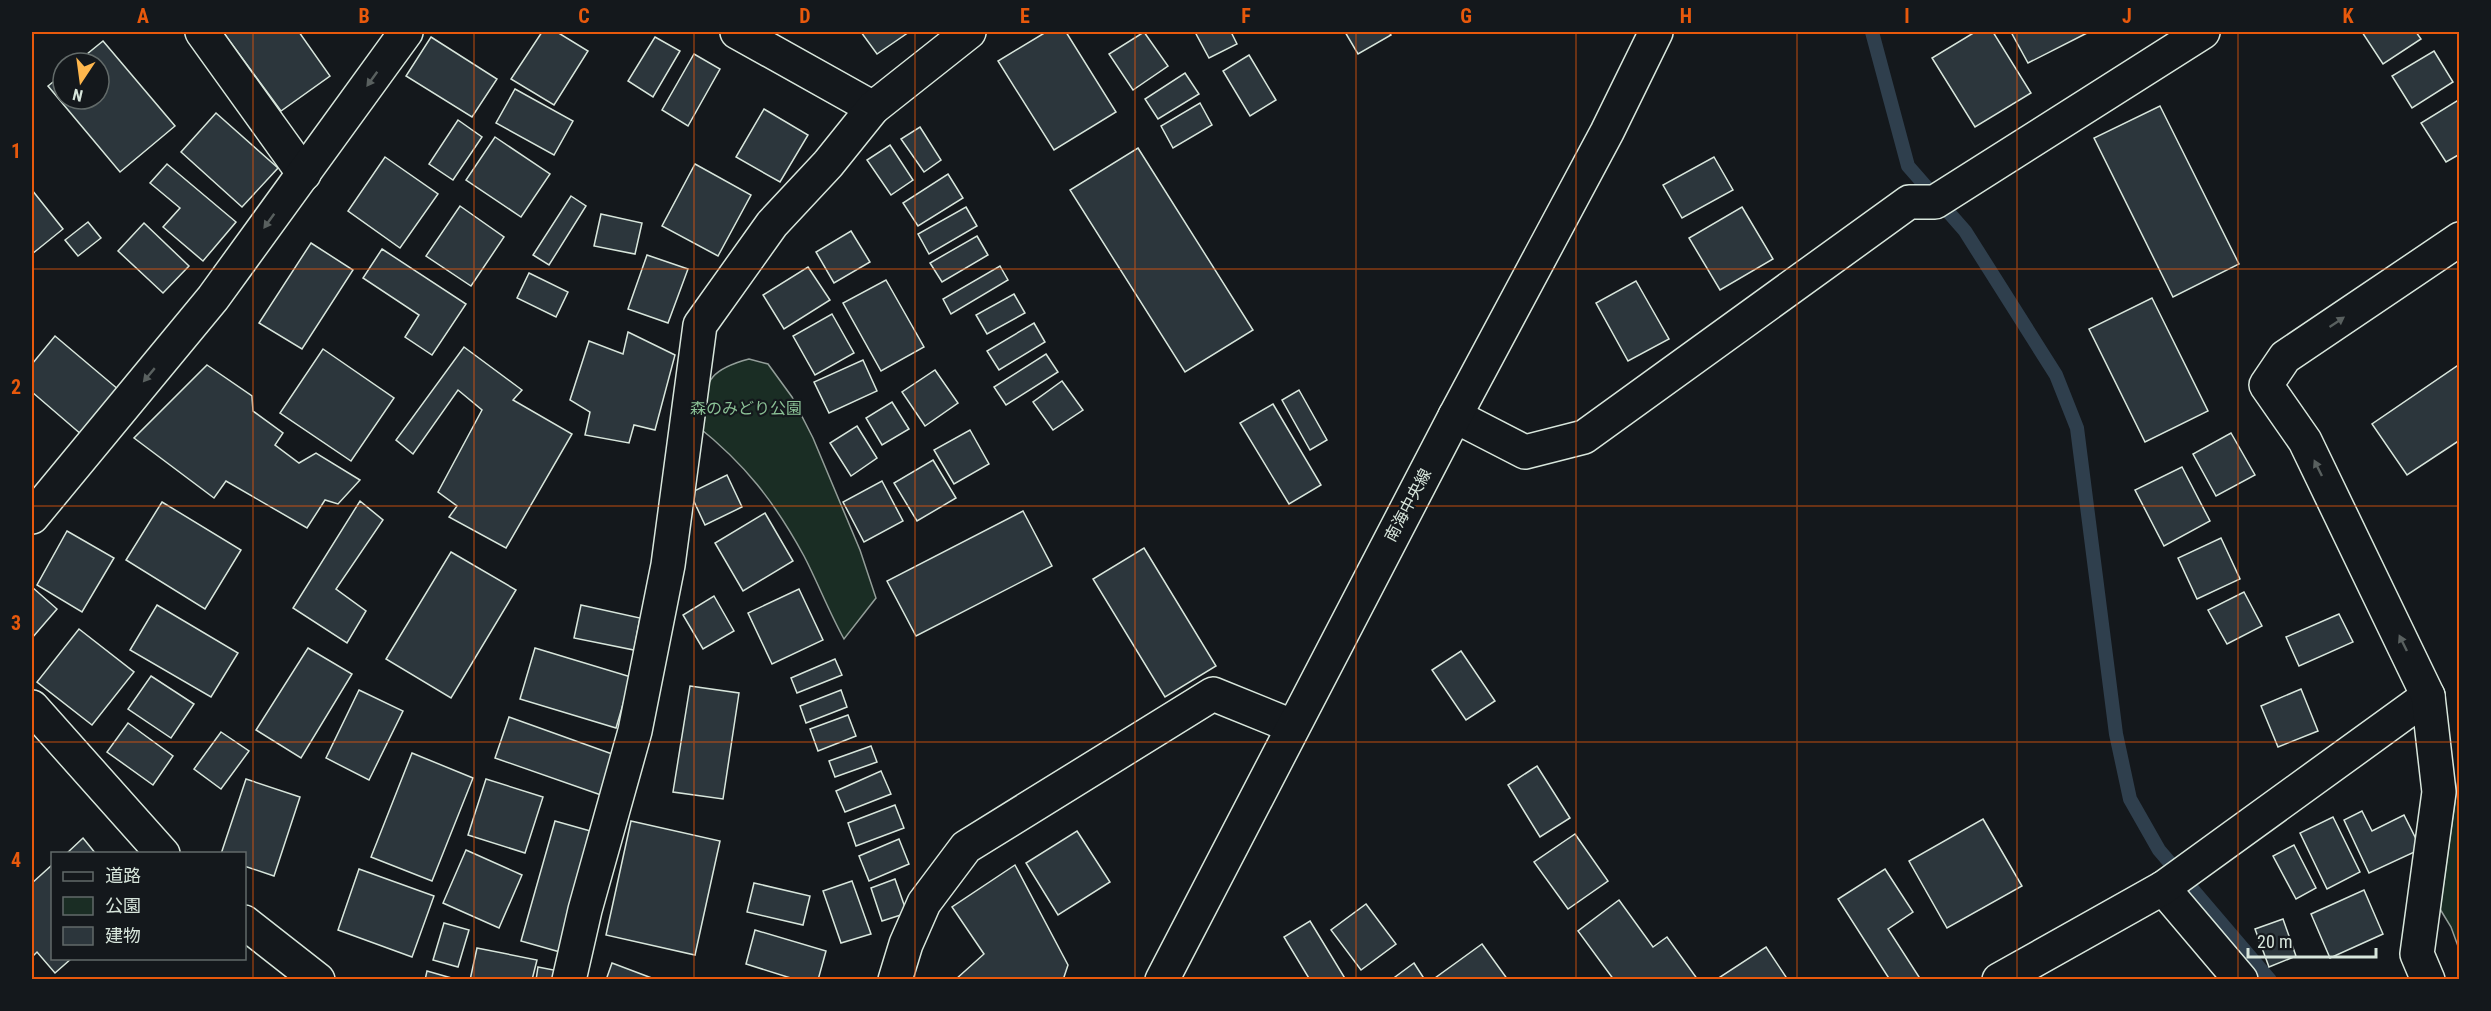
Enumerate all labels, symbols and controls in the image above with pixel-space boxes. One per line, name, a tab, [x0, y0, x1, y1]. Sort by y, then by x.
text: A	[137, 4, 149, 28]
text: B	[358, 4, 370, 28]
text: C	[578, 4, 590, 28]
text: D	[799, 4, 811, 28]
text: E	[1020, 4, 1030, 28]
text: F	[1241, 4, 1251, 28]
text: G	[1460, 4, 1472, 28]
text: H	[1680, 4, 1692, 28]
text: I	[1904, 4, 1910, 28]
text: J	[2122, 4, 2132, 28]
text: K	[2342, 4, 2354, 28]
north arrow	[51, 51, 111, 111]
one-way arrow	[366, 70, 378, 86]
text: N	[71, 85, 85, 105]
text: 1	[11, 139, 21, 163]
one-way arrow	[263, 212, 275, 228]
one-way arrow	[2329, 316, 2345, 328]
one-way arrow	[144, 367, 156, 382]
text: 2	[11, 375, 21, 399]
park label: 森のみどり公園	[690, 399, 802, 418]
one-way arrow	[2313, 459, 2322, 476]
street label: 南海中央線	[1381, 465, 1435, 545]
text: 3	[11, 611, 21, 635]
one-way arrow	[2398, 635, 2407, 652]
text: 4	[11, 848, 21, 872]
legend	[51, 852, 246, 960]
text: 道路	[105, 865, 141, 886]
text: 公園	[105, 895, 141, 916]
scale bar	[2248, 921, 2376, 959]
text: 建物	[105, 925, 141, 946]
text: 20 m	[2257, 931, 2292, 952]

